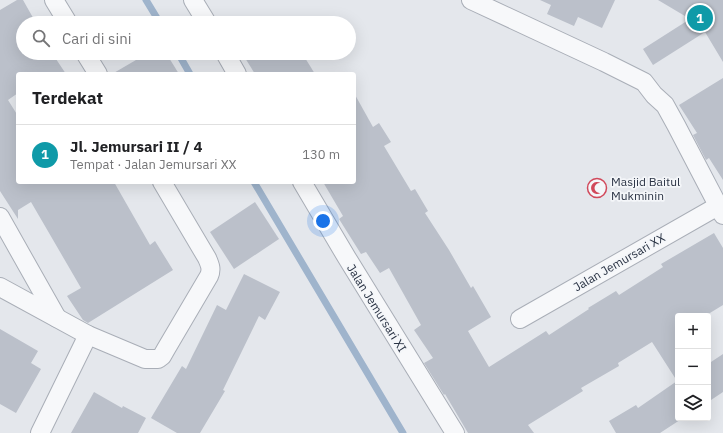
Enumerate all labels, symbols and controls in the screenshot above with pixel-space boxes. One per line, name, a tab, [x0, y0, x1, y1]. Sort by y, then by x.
pin: 1	[687, 3, 713, 33]
search box	[16, 16, 356, 60]
icon: search	[30, 27, 52, 49]
text: Cari di sini	[62, 29, 131, 48]
text: Terdekat	[32, 87, 103, 109]
text: Jl. Jemursari II / 4	[70, 137, 202, 156]
text: 1	[41, 146, 49, 163]
text: 130 m	[302, 146, 340, 163]
text: Tempat · Jalan Jemursari XX	[70, 156, 237, 173]
place label: Masjid Baitul Mukminin	[611, 174, 680, 203]
mosque icon: Masjid Baitul Mukminin	[586, 177, 608, 199]
your location	[313, 211, 333, 231]
street label: Jalan Jemursari XX	[570, 229, 668, 294]
street label: Jalan Jemursari XI	[344, 261, 410, 355]
map controls	[675, 313, 711, 421]
button: +	[675, 313, 711, 349]
button: −	[675, 349, 711, 385]
button: layers	[675, 385, 711, 421]

